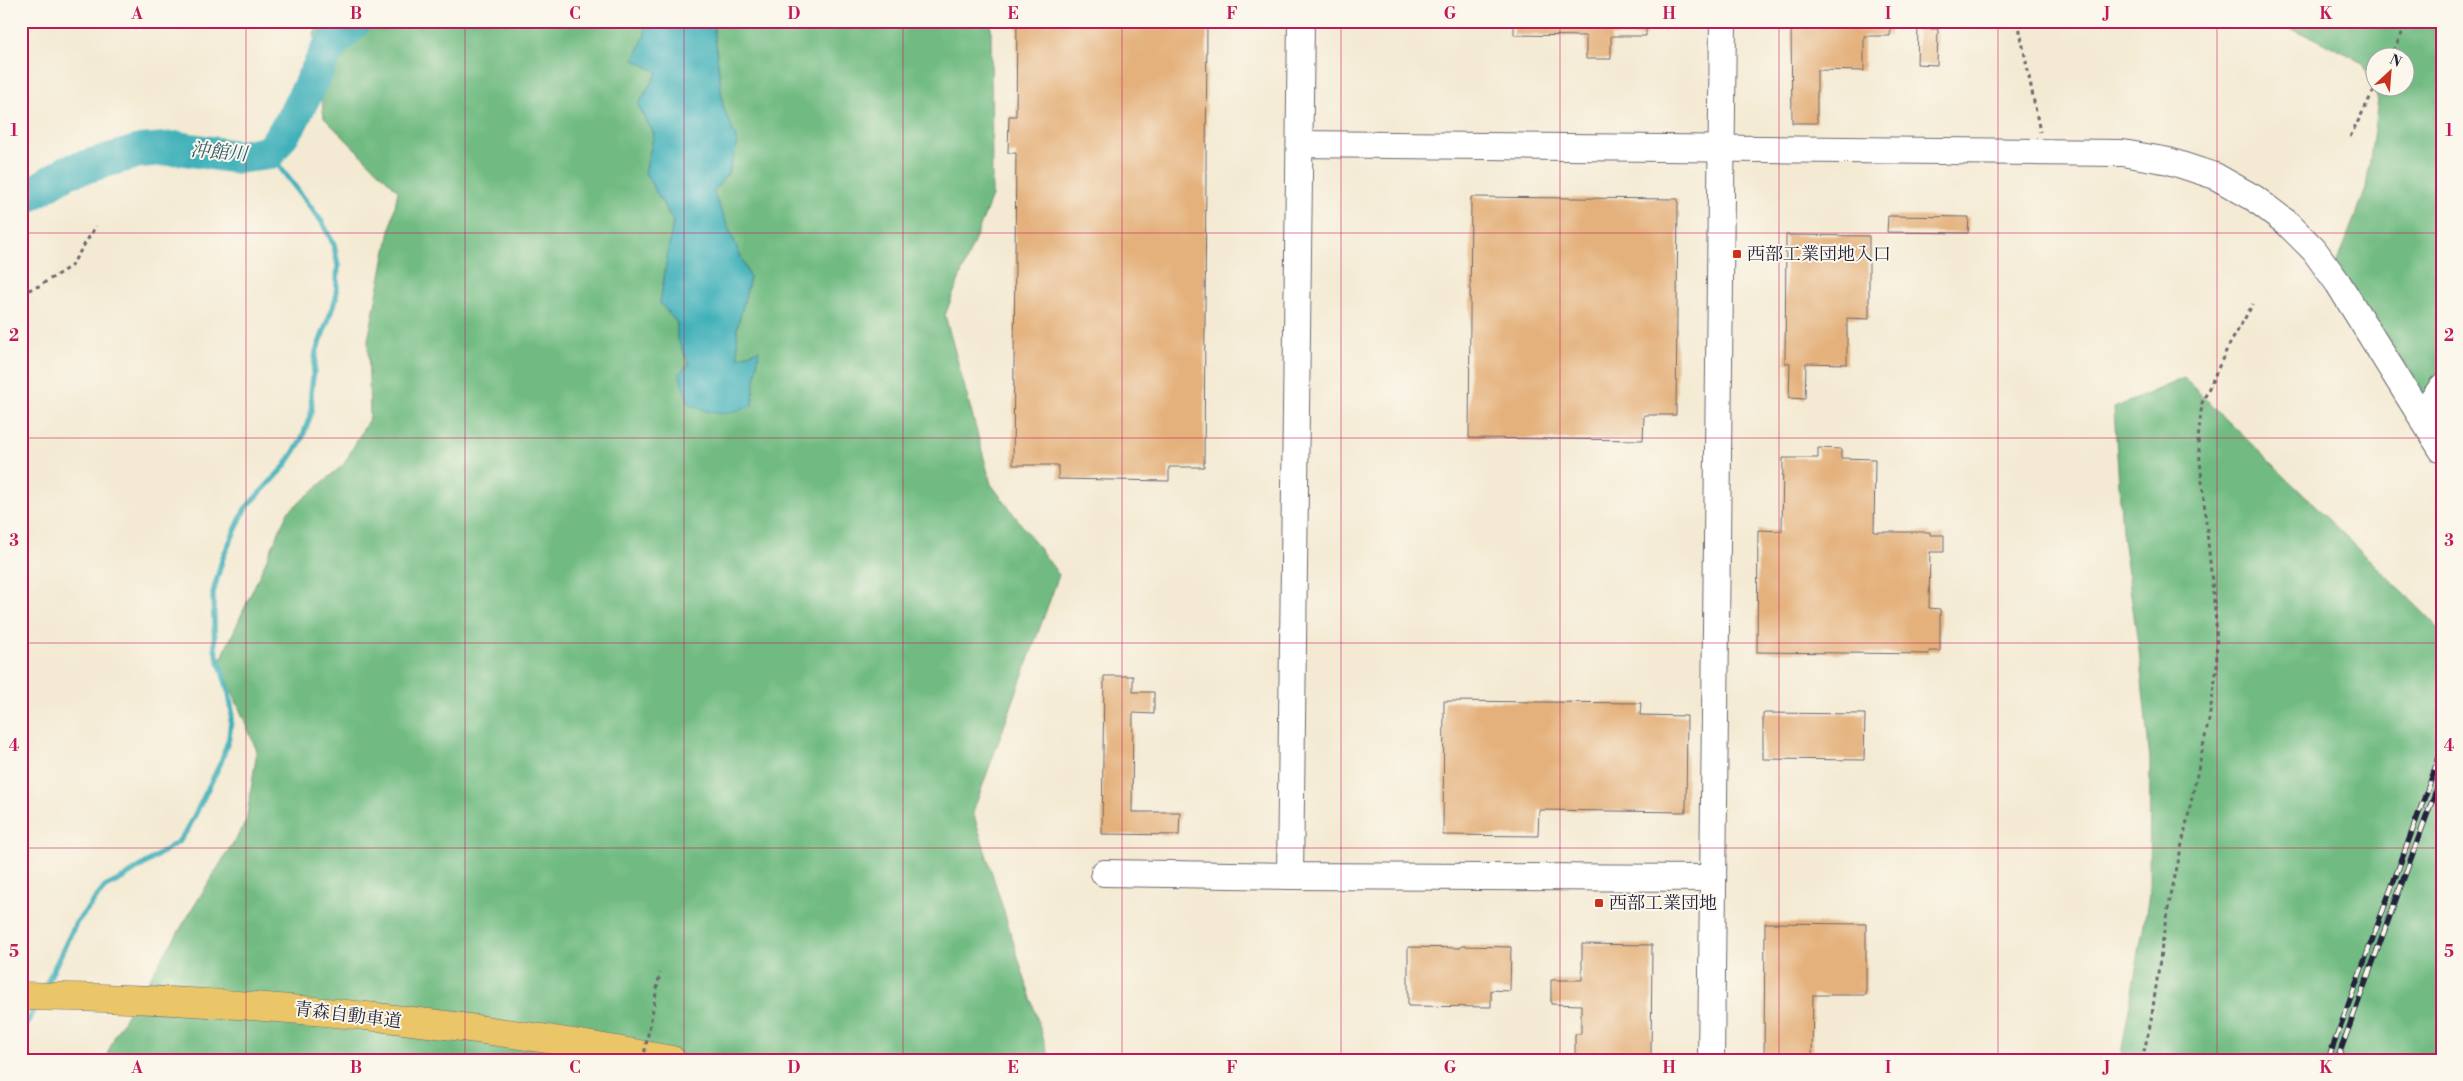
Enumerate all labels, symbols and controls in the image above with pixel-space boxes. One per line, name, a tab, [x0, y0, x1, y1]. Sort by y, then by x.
text: A	[130, 4, 143, 24]
text: B	[350, 4, 362, 24]
text: C	[569, 4, 581, 24]
text: D	[788, 4, 801, 24]
text: E	[1007, 4, 1019, 24]
text: F	[1226, 4, 1238, 24]
text: G	[1444, 4, 1457, 24]
text: H	[1662, 4, 1676, 24]
text: I	[1885, 4, 1891, 24]
text: J	[2102, 4, 2110, 24]
text: K	[2320, 4, 2334, 24]
north arrow	[2366, 48, 2416, 98]
text: N	[2386, 51, 2404, 72]
text: 1	[10, 121, 18, 141]
text: 1	[2445, 121, 2453, 141]
water label: 沖館川	[189, 138, 250, 167]
place label: 西部工業団地入口	[1747, 243, 1891, 266]
marker: 西部工業団地入口	[1731, 248, 1743, 260]
text: 2	[9, 326, 19, 346]
text: 2	[2444, 326, 2454, 346]
text: 3	[9, 531, 19, 551]
text: 3	[2444, 531, 2454, 551]
text: 4	[9, 736, 20, 756]
text: 4	[2444, 736, 2455, 756]
place label: 西部工業団地	[1609, 892, 1717, 915]
marker: 西部工業団地	[1593, 897, 1605, 909]
text: 5	[9, 942, 19, 962]
text: 5	[2444, 942, 2454, 962]
street label: 青森自動車道	[293, 998, 403, 1033]
text: A	[130, 1058, 143, 1078]
text: B	[350, 1058, 362, 1078]
text: C	[569, 1058, 581, 1078]
text: D	[788, 1058, 801, 1078]
text: E	[1007, 1058, 1019, 1078]
text: F	[1226, 1058, 1238, 1078]
text: G	[1444, 1058, 1457, 1078]
text: H	[1662, 1058, 1676, 1078]
text: I	[1885, 1058, 1891, 1078]
text: J	[2102, 1058, 2110, 1078]
text: K	[2320, 1058, 2334, 1078]

